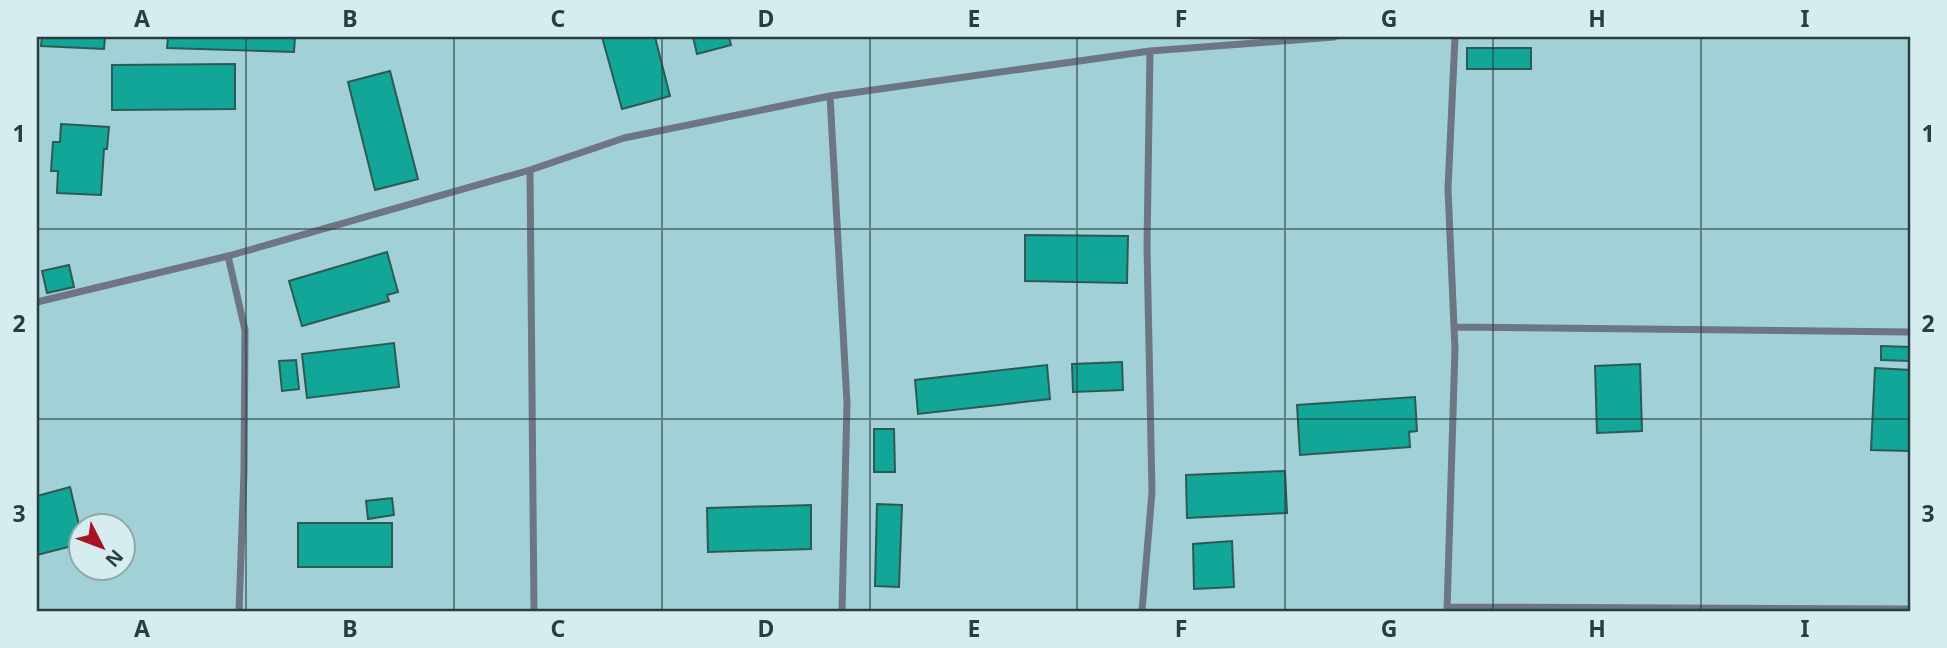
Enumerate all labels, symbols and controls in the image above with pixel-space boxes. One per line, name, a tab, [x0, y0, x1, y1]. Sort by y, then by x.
text: A	[134, 2, 150, 34]
text: B	[342, 2, 358, 34]
text: C	[551, 2, 566, 34]
text: D	[758, 2, 774, 34]
text: E	[968, 2, 980, 34]
text: F	[1175, 2, 1187, 34]
text: G	[1381, 2, 1397, 34]
text: H	[1588, 2, 1606, 34]
text: I	[1801, 2, 1810, 34]
text: 1	[12, 117, 26, 149]
text: 1	[1921, 117, 1935, 149]
text: 2	[12, 307, 26, 339]
text: 2	[1921, 307, 1935, 339]
text: 3	[12, 497, 26, 529]
text: 3	[1921, 497, 1935, 529]
north arrow	[66, 512, 136, 582]
text: N	[100, 544, 129, 573]
text: A	[134, 612, 150, 644]
text: B	[342, 612, 358, 644]
text: C	[551, 612, 566, 644]
text: D	[758, 612, 774, 644]
text: E	[968, 612, 980, 644]
text: F	[1175, 612, 1187, 644]
text: G	[1381, 612, 1397, 644]
text: H	[1588, 612, 1606, 644]
text: I	[1801, 612, 1810, 644]

